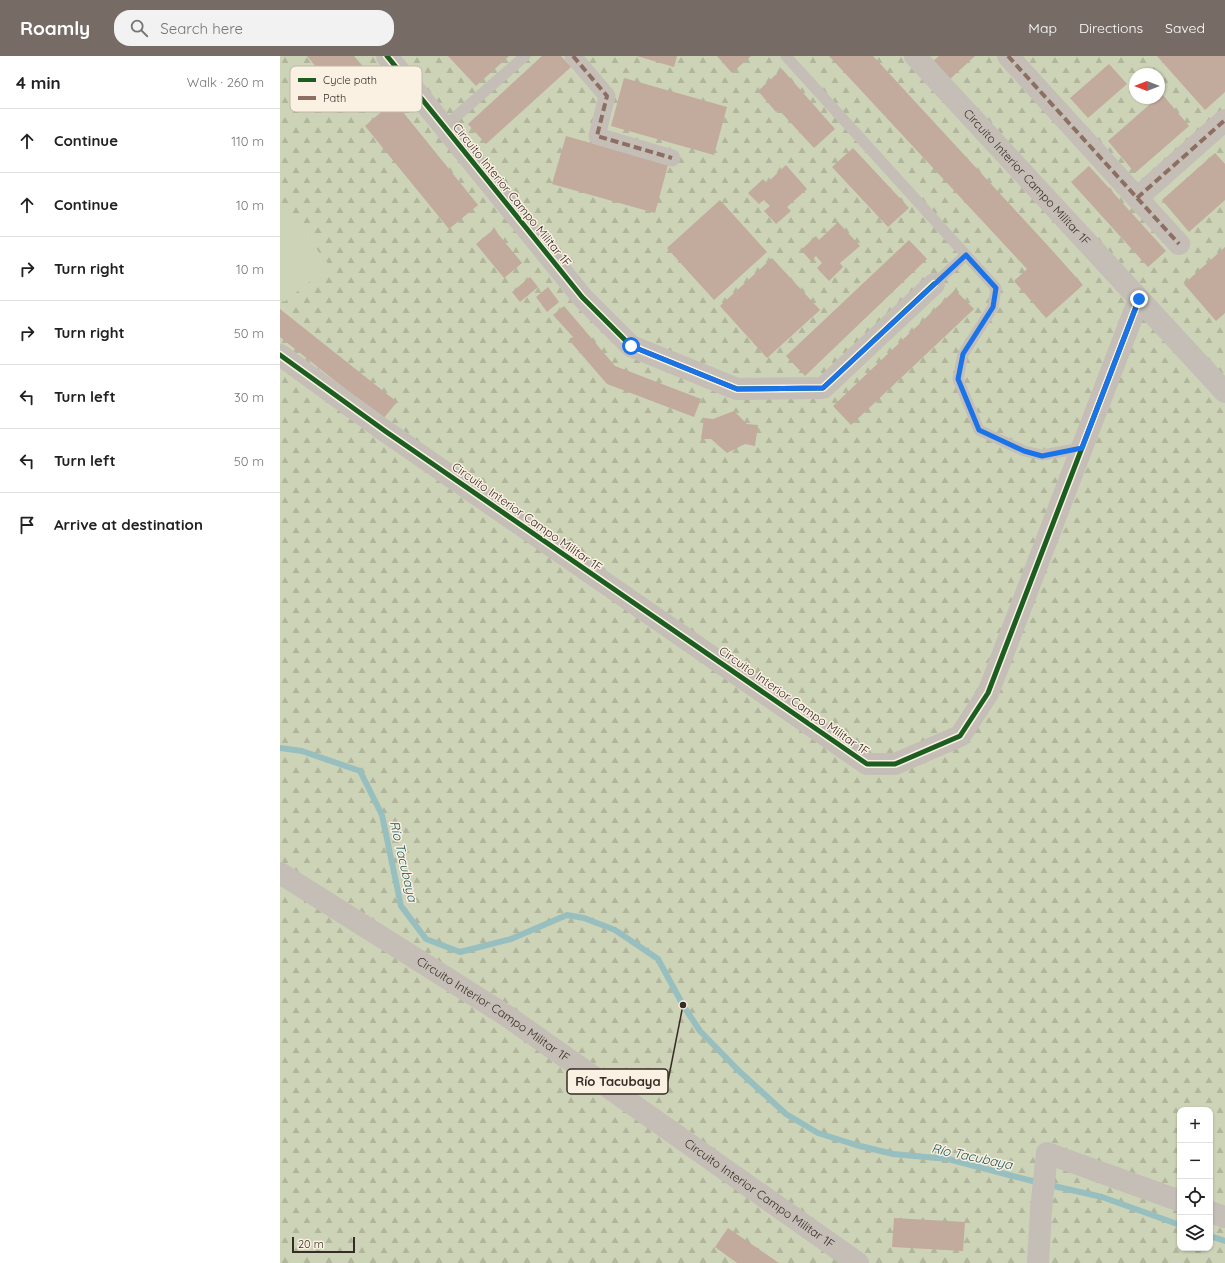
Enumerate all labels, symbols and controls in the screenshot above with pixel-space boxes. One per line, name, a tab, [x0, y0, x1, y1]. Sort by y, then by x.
search box	[114, 10, 394, 46]
text: Roamly	[20, 16, 90, 40]
icon: search	[128, 17, 150, 39]
text: Search here	[160, 19, 243, 38]
text: Map	[1028, 19, 1057, 37]
text: Directions	[1079, 19, 1143, 37]
text: Saved	[1165, 19, 1205, 37]
legend	[290, 66, 422, 112]
north arrow	[1129, 68, 1165, 104]
text: 4 min	[16, 72, 61, 93]
text: Cycle path	[323, 73, 377, 87]
text: Walk · 260 m	[187, 74, 264, 90]
text: Path	[323, 91, 346, 105]
street label: Circuito Interior Campo Militar 1F	[961, 106, 1094, 248]
street label: Circuito Interior Campo Militar 1F	[450, 120, 575, 270]
icon: ahead	[16, 130, 38, 152]
text: Continue	[54, 131, 118, 150]
text: 110 m	[231, 133, 264, 149]
icon: ahead	[16, 194, 38, 216]
text: Continue	[54, 195, 118, 214]
text: 10 m	[236, 197, 264, 213]
icon: right	[16, 258, 38, 280]
text: Turn right	[54, 259, 125, 278]
text: 10 m	[236, 261, 264, 277]
route end	[1130, 290, 1148, 308]
icon: right	[16, 322, 38, 344]
text: Turn right	[54, 323, 125, 342]
text: 50 m	[234, 325, 264, 341]
route start	[622, 337, 640, 355]
icon: left	[16, 386, 38, 408]
text: Turn left	[54, 387, 116, 406]
text: 30 m	[234, 389, 264, 405]
icon: left	[16, 450, 38, 472]
text: Turn left	[54, 451, 116, 470]
text: 50 m	[234, 453, 264, 469]
street label: Circuito Interior Campo Militar 1F	[449, 459, 606, 574]
icon: arrive	[16, 514, 38, 536]
text: Arrive at destination	[54, 515, 203, 534]
street label: Circuito Interior Campo Militar 1F	[716, 643, 873, 758]
water label: Río Tacubaya	[387, 819, 421, 904]
street label: Circuito Interior Campo Militar 1F	[414, 953, 573, 1065]
callout: Río Tacubaya	[567, 1069, 668, 1094]
text: Río Tacubaya	[575, 1073, 661, 1089]
map controls	[1177, 1107, 1213, 1251]
button: +	[1177, 1107, 1213, 1143]
street label: Circuito Interior Campo Militar 1F	[682, 1135, 838, 1251]
water label: Río Tacubaya	[930, 1140, 1015, 1173]
button: −	[1177, 1143, 1213, 1179]
button: locate	[1177, 1179, 1213, 1215]
button: layers	[1177, 1215, 1213, 1251]
scale bar	[292, 1235, 355, 1254]
text: 20 m	[298, 1237, 324, 1251]

